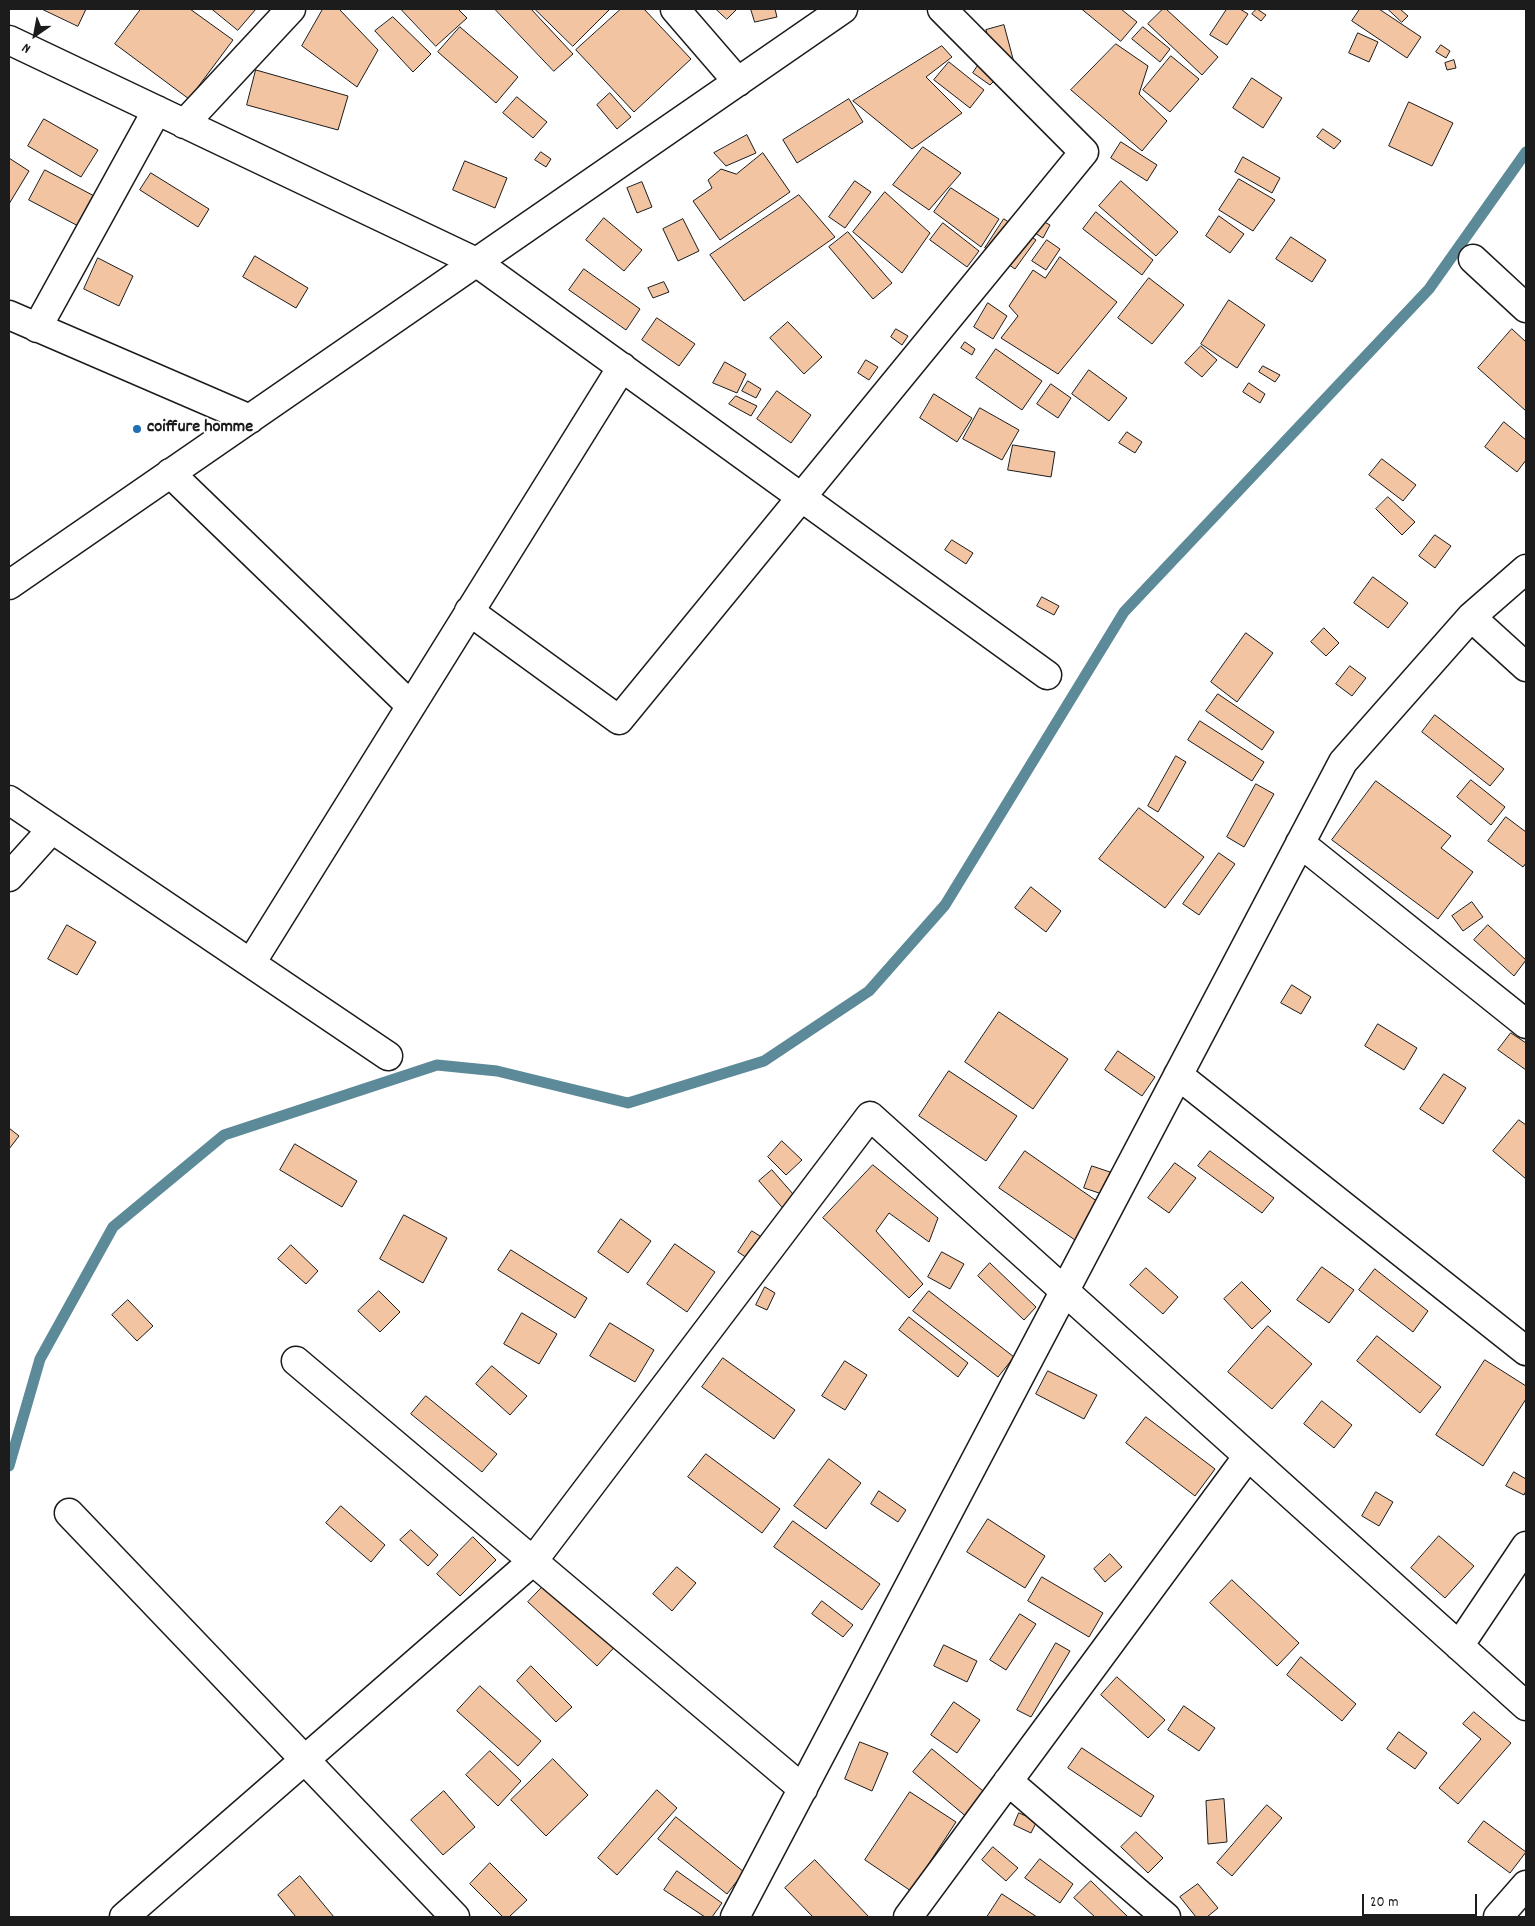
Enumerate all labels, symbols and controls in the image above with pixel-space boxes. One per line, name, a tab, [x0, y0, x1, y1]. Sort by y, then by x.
north arrow	[10, 10, 60, 60]
text: N	[18, 37, 35, 58]
place label: coiffure homme	[147, 418, 253, 440]
marker: coiffure homme	[131, 423, 143, 435]
scale bar	[1365, 1884, 1480, 1916]
text: 20 m	[1370, 1892, 1398, 1914]

